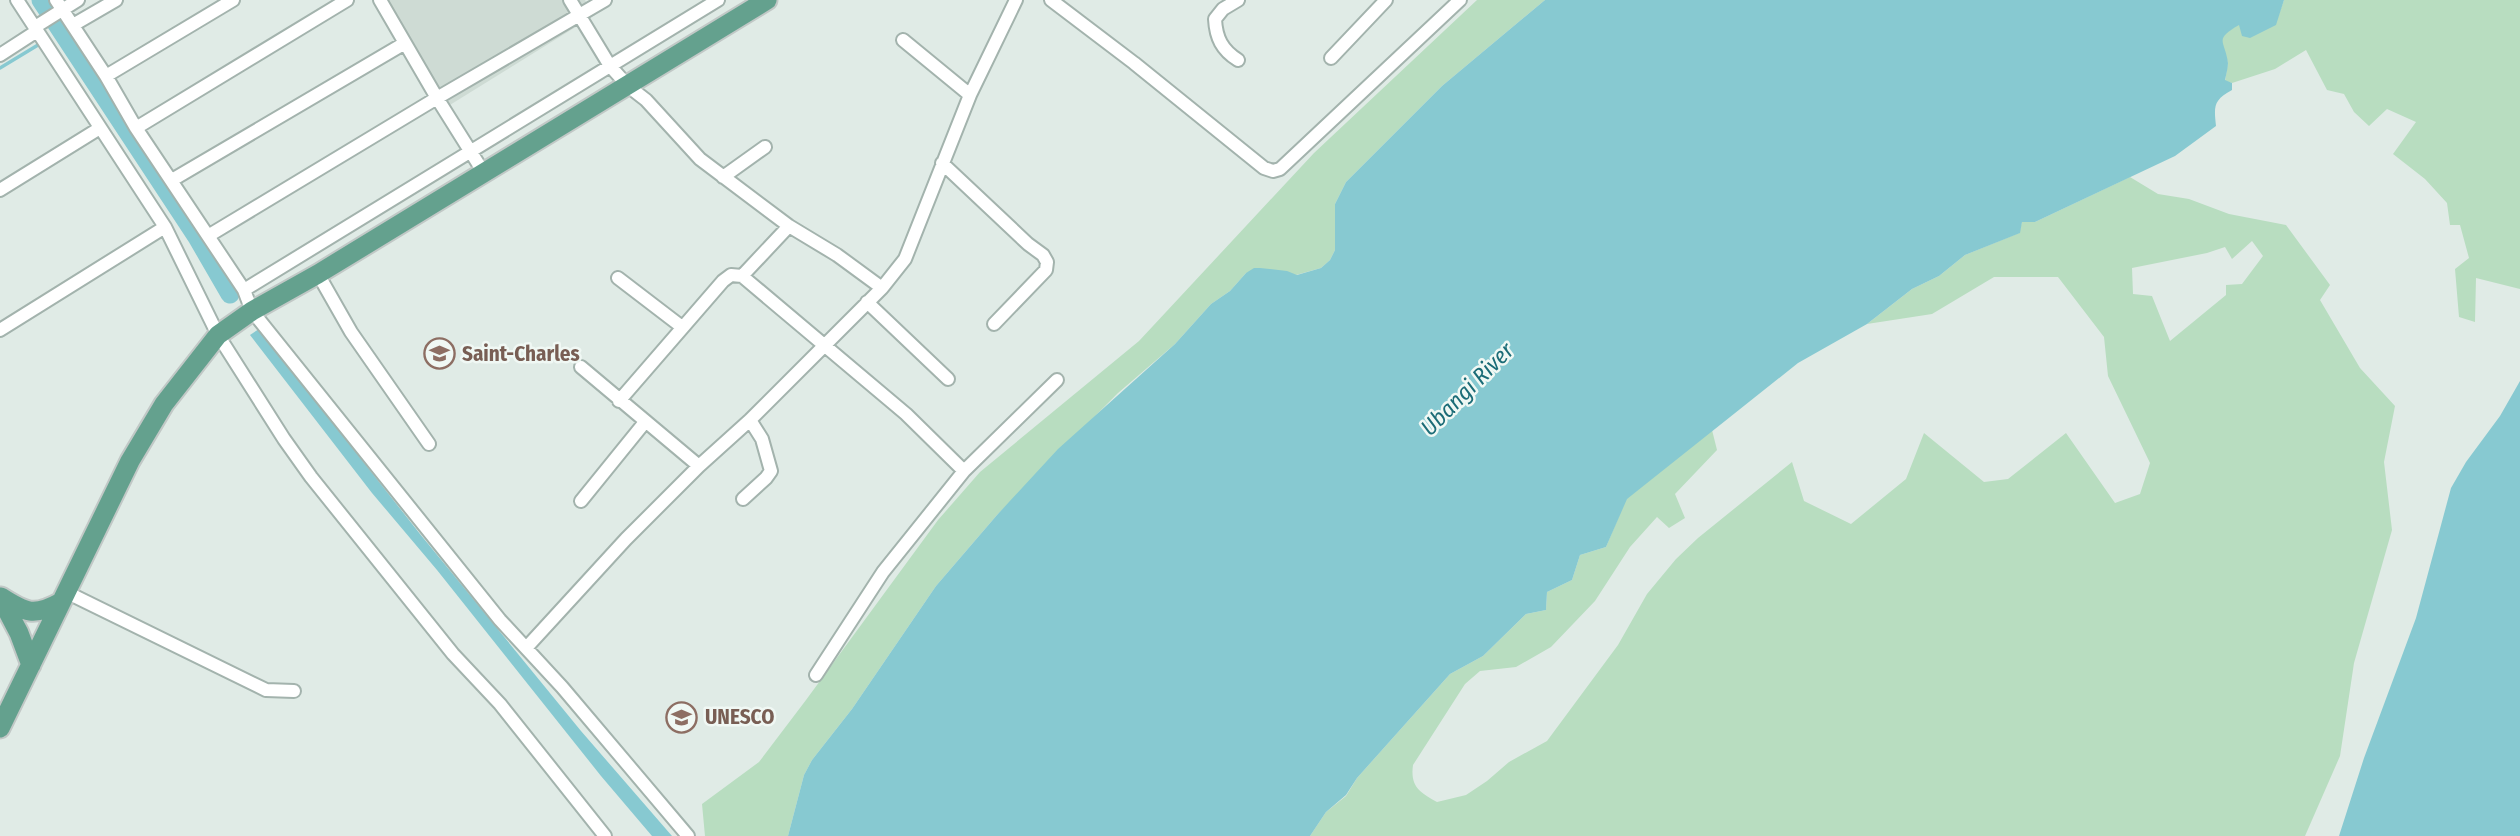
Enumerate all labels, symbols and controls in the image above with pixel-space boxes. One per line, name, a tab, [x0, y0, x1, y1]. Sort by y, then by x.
water label: Ubangi River	[1415, 336, 1520, 441]
school or university icon: Saint-Charles	[422, 337, 456, 371]
place label: Saint-Charles	[462, 341, 580, 367]
school or university icon: UNESCO	[665, 700, 699, 734]
place label: UNESCO	[705, 704, 774, 730]

